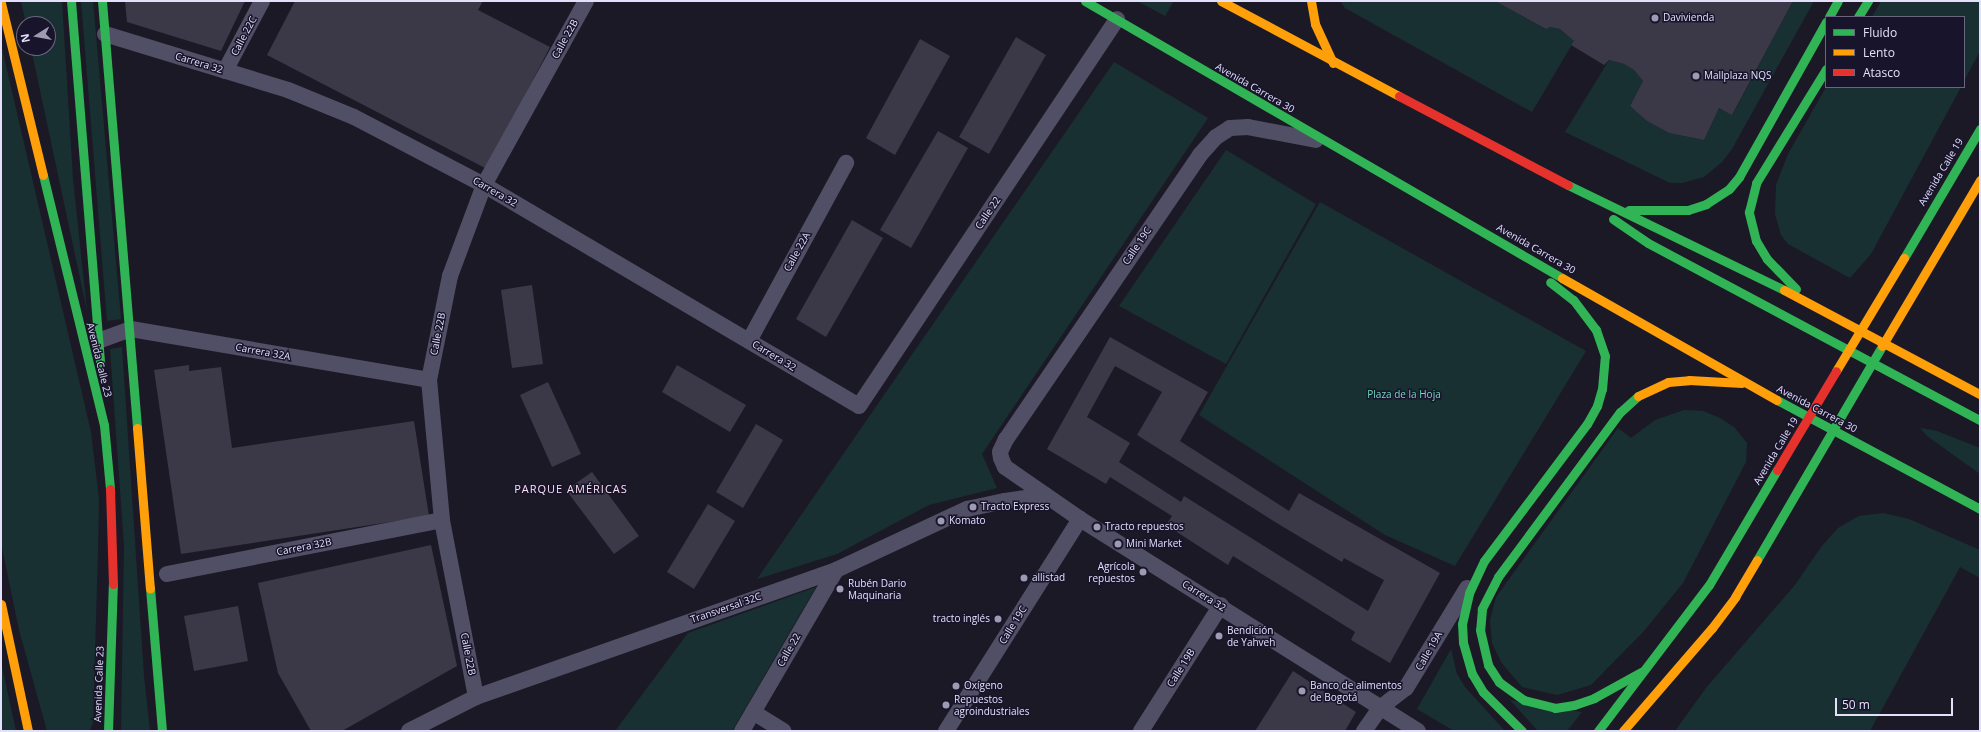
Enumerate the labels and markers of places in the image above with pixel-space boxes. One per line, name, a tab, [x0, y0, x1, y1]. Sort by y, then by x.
place label: Davivienda	[1663, 12, 1714, 24]
marker: Davivienda	[1650, 13, 1660, 23]
place label: Mallplaza NQS	[1704, 70, 1771, 82]
marker: Mallplaza NQS	[1691, 71, 1701, 81]
place label: Tracto Express	[981, 501, 1049, 513]
marker: Tracto Express	[968, 502, 978, 512]
place label: Komato	[949, 515, 986, 527]
marker: Komato	[936, 516, 946, 526]
place label: Tracto repuestos	[1105, 521, 1184, 533]
marker: Tracto repuestos	[1092, 522, 1102, 532]
place label: Mini Market	[1126, 538, 1182, 550]
marker: Mini Market	[1113, 539, 1123, 549]
place label: Agrícola repuestos	[1088, 560, 1135, 584]
marker: Agrícola repuestos	[1138, 567, 1148, 577]
place label: allistad	[1032, 572, 1065, 584]
marker: allistad	[1019, 573, 1029, 583]
place label: Rubén Dario Maquinaria	[848, 577, 906, 600]
marker: Rubén Dario Maquinaria	[835, 584, 845, 594]
place label: tracto inglés	[933, 613, 990, 625]
marker: tracto inglés	[993, 614, 1003, 624]
place label: Bendición de Yahveh	[1227, 624, 1275, 648]
marker: Bendición de Yahveh	[1214, 631, 1224, 641]
place label: Banco de alimentos de Bogotá	[1310, 679, 1402, 702]
place label: Oxígeno	[964, 680, 1003, 692]
marker: Oxígeno	[951, 681, 961, 691]
marker: Banco de alimentos de Bogotá	[1297, 686, 1307, 696]
place label: Repuestos agroindustriales	[954, 693, 1029, 716]
marker: Repuestos agroindustriales	[941, 700, 951, 710]

